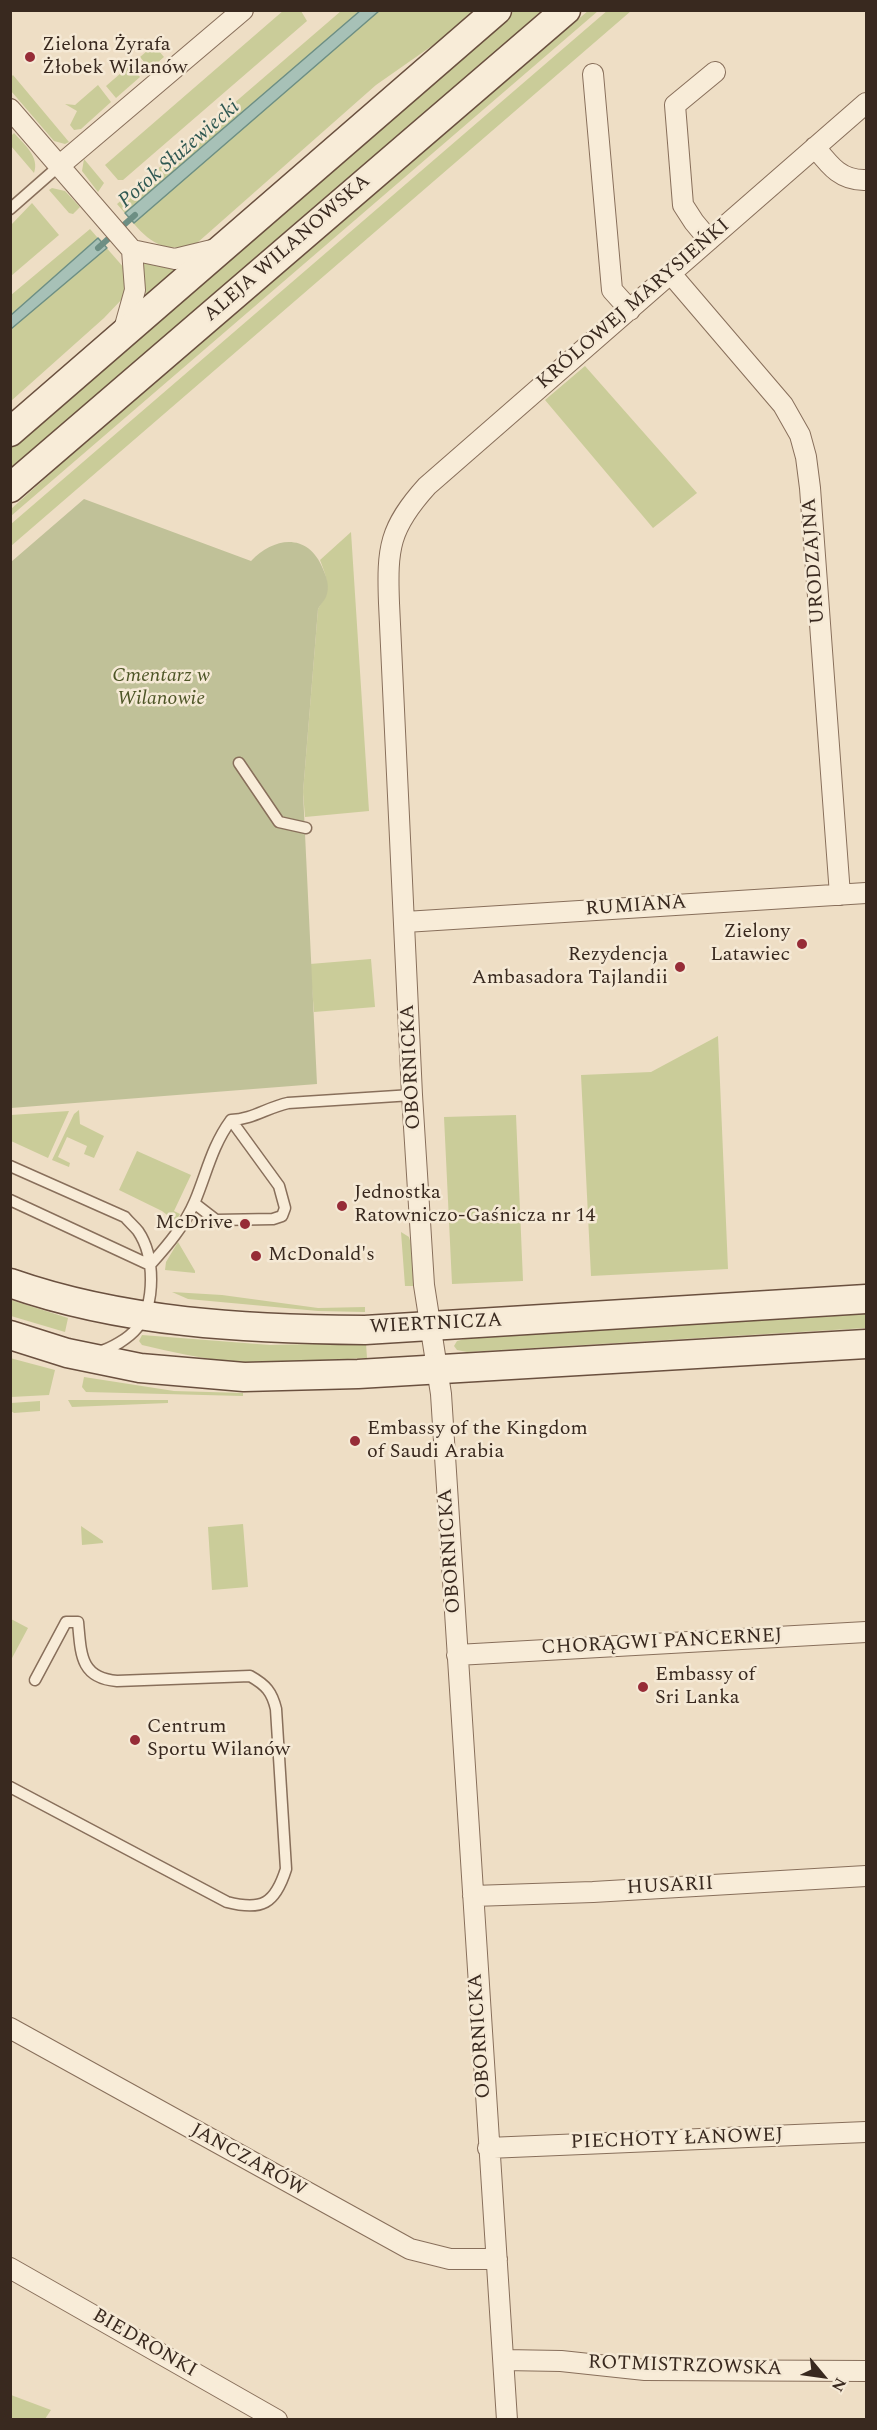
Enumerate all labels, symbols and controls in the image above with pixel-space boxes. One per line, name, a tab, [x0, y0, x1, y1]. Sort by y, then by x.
place label: Zielona Żyrafa Żłobek Wilanów	[42, 34, 187, 81]
marker: Zielona Żyrafa Żłobek Wilanów	[23, 50, 37, 64]
water label: Potok Służewiecki	[114, 95, 246, 215]
street label: ALEJA WILANOWSKA	[200, 170, 376, 328]
street label: KRÓLOWEJ MARYSIEŃKI	[533, 215, 735, 395]
street label: URODZAJNA	[799, 497, 831, 625]
park label: Cmentarz w Wilanowie	[112, 665, 210, 712]
street label: RUMIANA	[585, 891, 687, 923]
place label: Zielony Latawiec	[710, 921, 790, 968]
marker: Zielony Latawiec	[795, 937, 809, 951]
place label: Rezydencja Ambasadora Tajlandii	[472, 944, 668, 991]
marker: Rezydencja Ambasadora Tajlandii	[673, 960, 687, 974]
street label: OBORNICKA	[397, 1004, 427, 1130]
place label: Jednostka Ratowniczo-Gaśnicza nr 14	[354, 1182, 596, 1229]
marker: Jednostka Ratowniczo-Gaśnicza nr 14	[335, 1199, 349, 1213]
place label: McDrive	[155, 1212, 233, 1236]
marker: McDrive	[238, 1217, 252, 1231]
place label: McDonald's	[268, 1244, 375, 1268]
marker: McDonald's	[249, 1249, 263, 1263]
street label: WIERTNICZA	[369, 1310, 503, 1340]
place label: Embassy of the Kingdom of Saudi Arabia	[367, 1418, 588, 1465]
marker: Embassy of the Kingdom of Saudi Arabia	[348, 1434, 362, 1448]
street label: OBORNICKA	[435, 1488, 467, 1614]
street label: CHORĄGWI PANCERNEJ	[541, 1625, 783, 1661]
place label: Embassy of Sri Lanka	[655, 1664, 755, 1711]
marker: Embassy of Sri Lanka	[636, 1680, 650, 1694]
place label: Centrum Sportu Wilanów	[147, 1716, 290, 1763]
marker: Centrum Sportu Wilanów	[128, 1733, 142, 1747]
street label: HUSARII	[626, 1873, 714, 1901]
street label: OBORNICKA	[465, 1973, 497, 2099]
street label: JANCZARÓW	[186, 2119, 310, 2203]
street label: PIECHOTY ŁANOWEJ	[570, 2124, 784, 2156]
street label: BIEDRONKI	[87, 2304, 201, 2384]
north arrow	[793, 2346, 853, 2406]
street label: ROTMISTRZOWSKA	[588, 2352, 782, 2382]
text: N	[825, 2373, 852, 2396]

